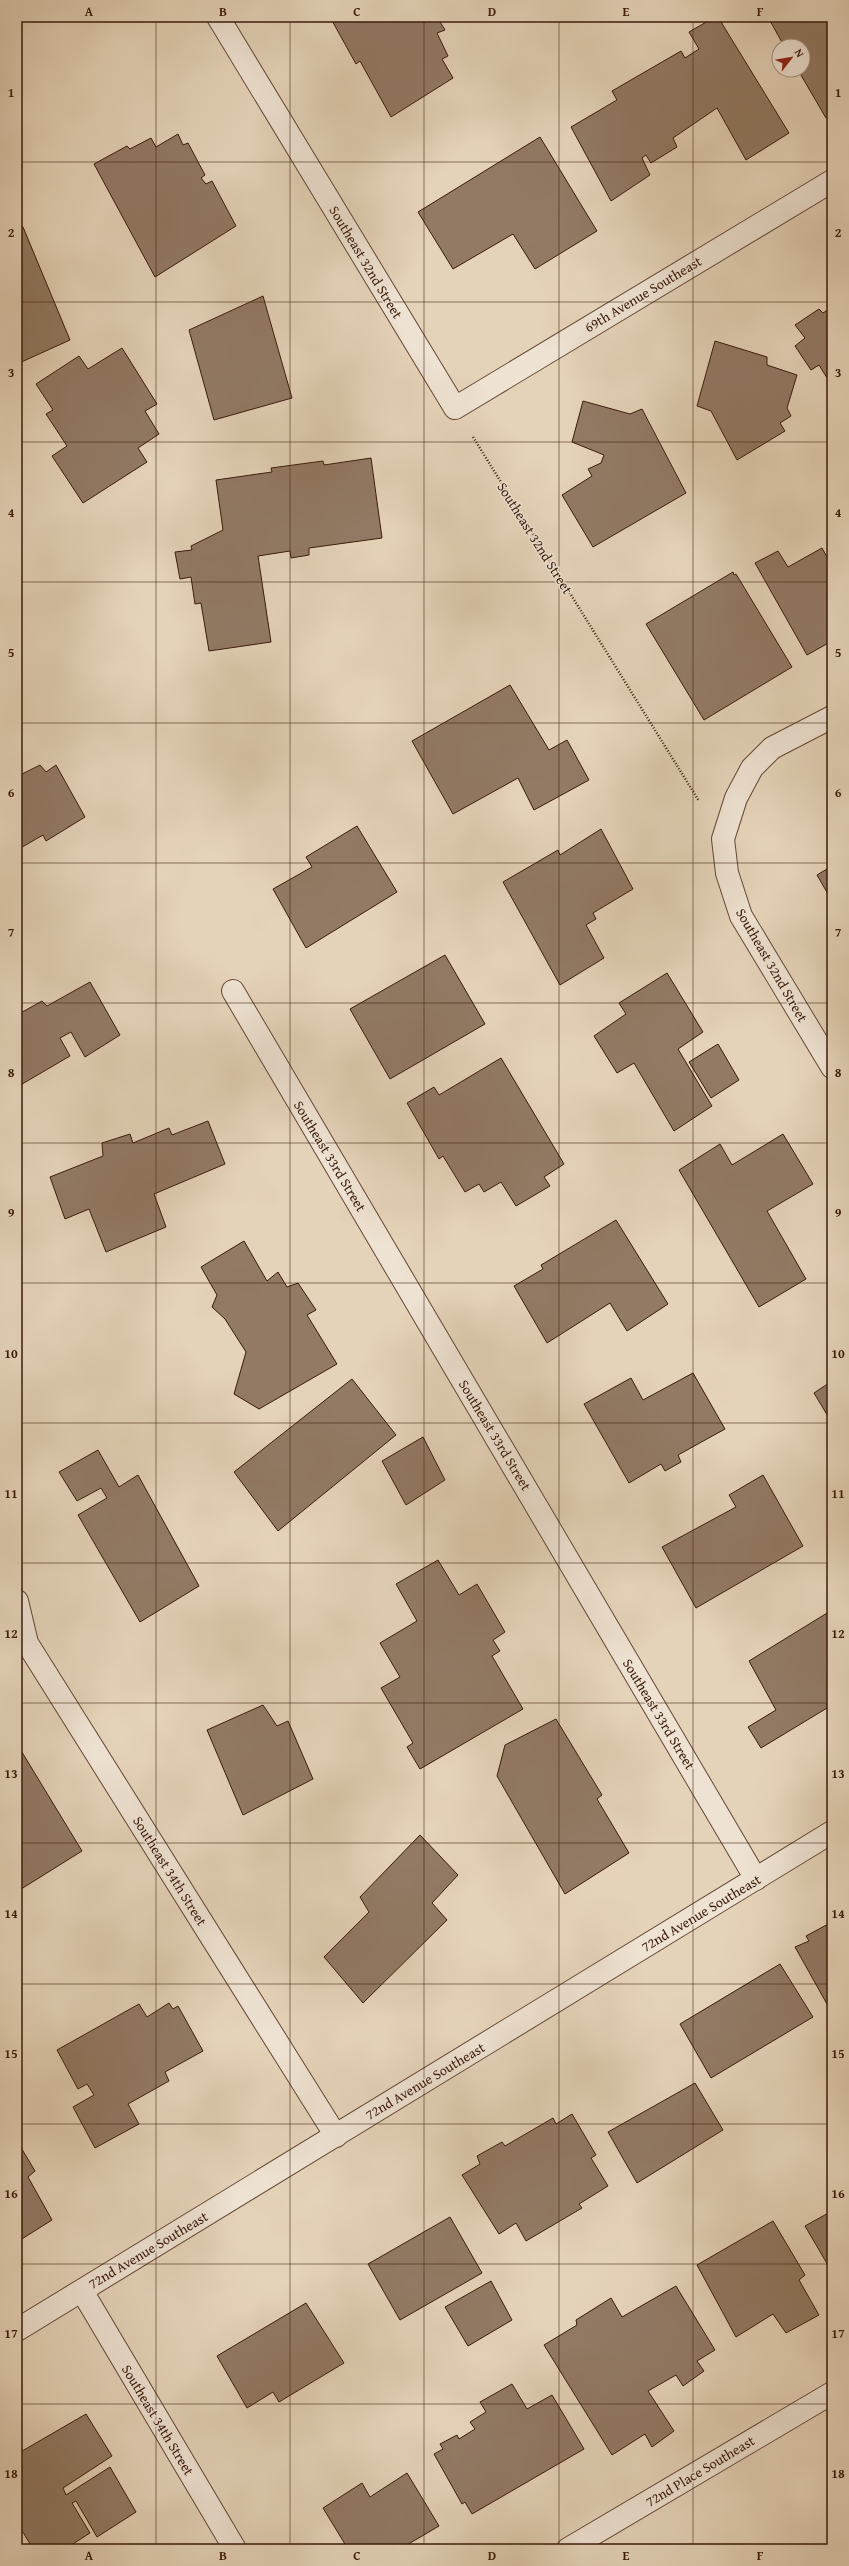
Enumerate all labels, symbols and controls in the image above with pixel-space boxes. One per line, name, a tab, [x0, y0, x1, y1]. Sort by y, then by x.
text: A	[85, 2, 94, 21]
text: B	[219, 2, 227, 21]
text: C	[353, 2, 361, 21]
text: D	[488, 2, 496, 21]
text: E	[623, 2, 630, 21]
text: F	[757, 2, 764, 21]
north arrow	[771, 38, 811, 78]
text: N	[791, 46, 809, 61]
text: 1	[8, 83, 14, 102]
text: 1	[835, 83, 841, 102]
street label: Southeast 32nd Street	[324, 202, 408, 322]
text: 2	[8, 223, 15, 242]
text: 2	[835, 223, 842, 242]
street label: 69th Avenue Southeast	[581, 251, 705, 337]
text: 3	[8, 363, 14, 382]
text: 3	[835, 363, 841, 382]
street label: Southeast 32nd Street	[492, 478, 578, 598]
text: 4	[8, 503, 15, 522]
text: 4	[835, 503, 842, 522]
text: 5	[8, 643, 15, 662]
text: 5	[835, 643, 842, 662]
text: 6	[8, 783, 15, 802]
text: 6	[835, 783, 842, 802]
street label: Southeast 32nd Street	[731, 904, 813, 1026]
text: 7	[8, 923, 15, 942]
text: 7	[835, 923, 842, 942]
text: 8	[8, 1063, 15, 1082]
text: 8	[835, 1063, 842, 1082]
street label: Southeast 33rd Street	[289, 1097, 371, 1215]
text: 9	[8, 1203, 15, 1222]
text: 9	[835, 1203, 842, 1222]
text: 10	[4, 1344, 18, 1363]
text: 10	[831, 1344, 845, 1363]
street label: Southeast 33rd Street	[454, 1376, 536, 1494]
text: 11	[4, 1484, 18, 1503]
text: 11	[831, 1484, 845, 1503]
text: 12	[4, 1624, 18, 1643]
text: 12	[831, 1624, 845, 1643]
street label: Southeast 33rd Street	[618, 1655, 700, 1773]
text: 13	[4, 1764, 18, 1783]
text: 13	[831, 1764, 845, 1783]
street label: Southeast 34th Street	[128, 1812, 212, 1930]
street label: 72nd Avenue Southeast	[638, 1869, 765, 1957]
text: 14	[4, 1904, 18, 1923]
text: 14	[831, 1904, 845, 1923]
street label: 72nd Avenue Southeast	[362, 2037, 489, 2125]
text: 15	[4, 2044, 18, 2063]
text: 15	[831, 2044, 845, 2063]
text: 16	[4, 2184, 18, 2203]
text: 16	[831, 2184, 845, 2203]
street label: 72nd Avenue Southeast	[85, 2206, 212, 2294]
text: 17	[4, 2324, 18, 2343]
text: 17	[831, 2324, 845, 2343]
street label: Southeast 34th Street	[117, 2361, 199, 2479]
street label: 72nd Place Southeast	[642, 2430, 758, 2511]
text: 18	[4, 2464, 18, 2483]
text: 18	[831, 2464, 845, 2483]
text: A	[85, 2546, 94, 2565]
text: B	[219, 2546, 227, 2565]
text: C	[353, 2546, 361, 2565]
text: D	[488, 2546, 496, 2565]
text: E	[623, 2546, 630, 2565]
text: F	[757, 2546, 764, 2565]

